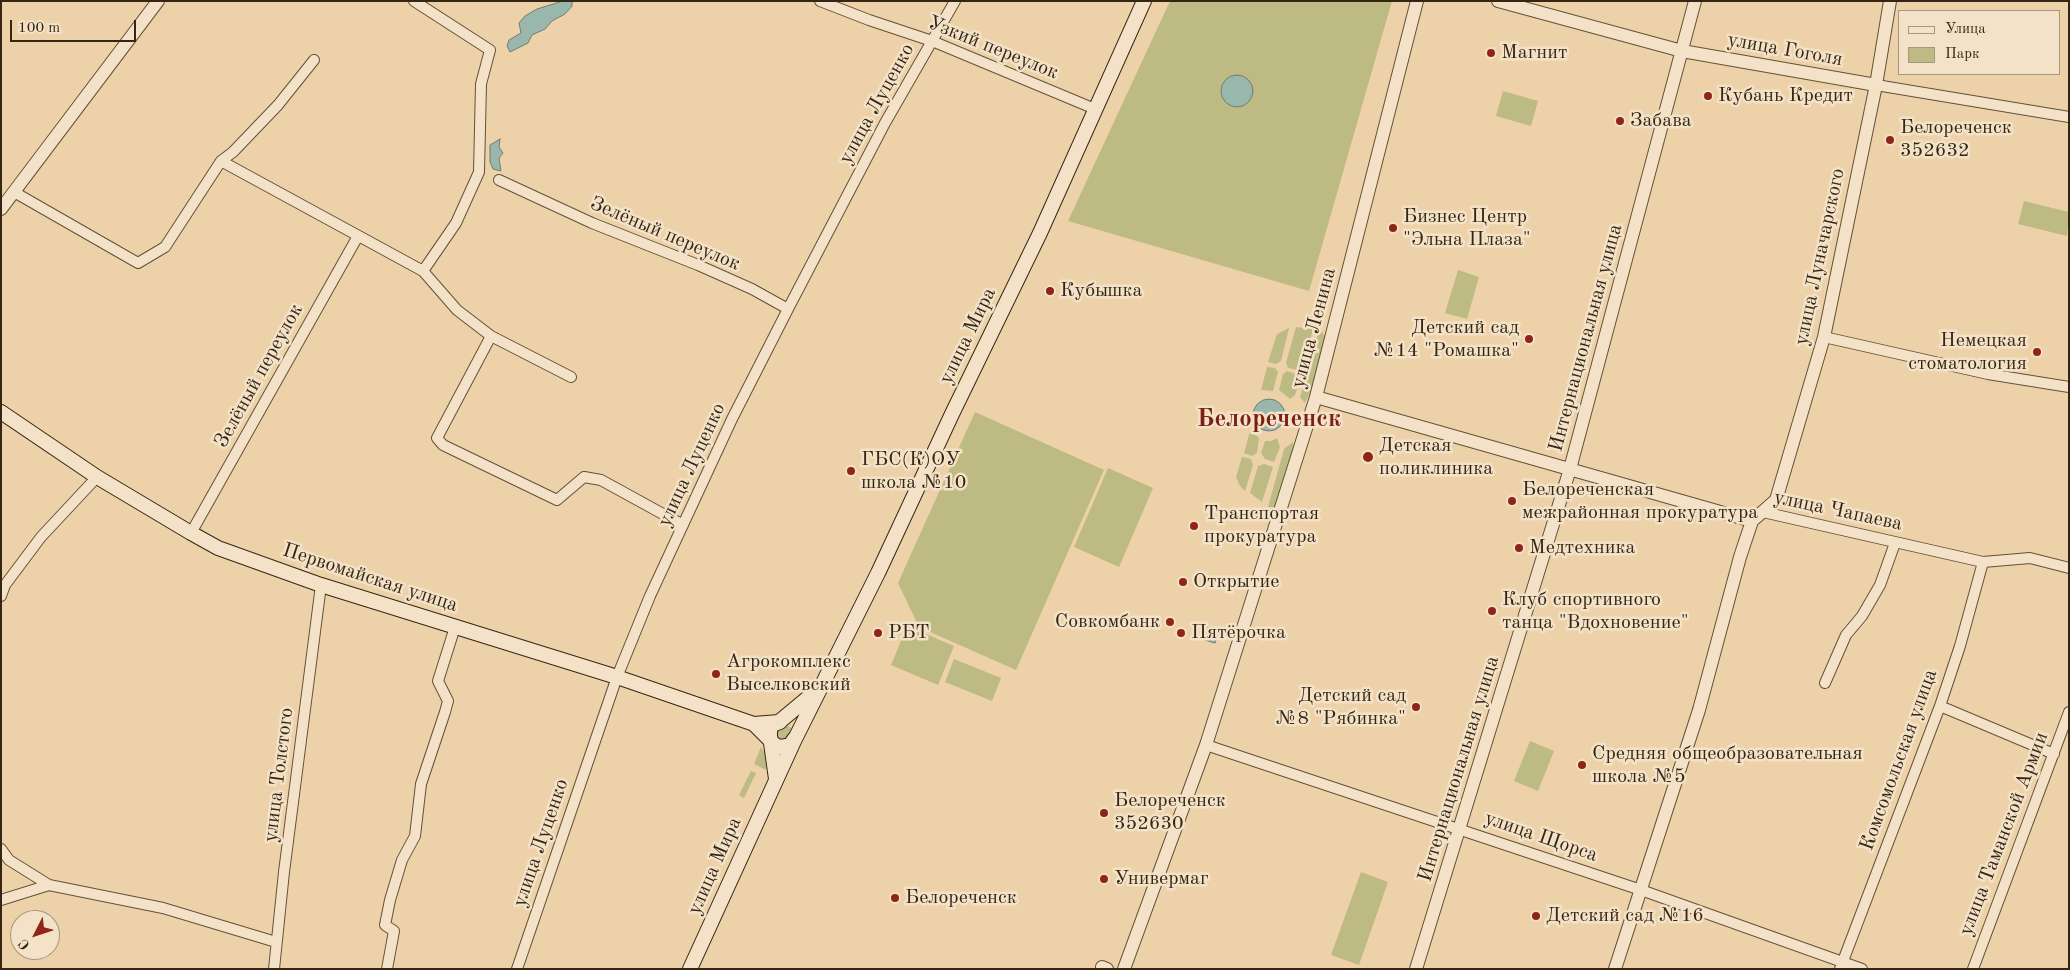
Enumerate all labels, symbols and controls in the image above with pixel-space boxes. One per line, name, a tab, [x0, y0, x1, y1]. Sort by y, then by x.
scale bar	[12, 10, 139, 42]
legend	[1898, 10, 2060, 75]
street label: Узкий переулок	[924, 11, 1062, 85]
text: 100 m	[18, 21, 60, 36]
text: Улица	[1945, 22, 1986, 37]
street label: улица Гоголя	[1726, 28, 1844, 72]
street label: улица Луценко	[834, 40, 920, 168]
place label: Магнит	[1501, 41, 1568, 65]
marker: Магнит	[1485, 47, 1497, 59]
text: Парк	[1945, 47, 1980, 62]
place label: Кубань Кредит	[1718, 84, 1853, 108]
marker: Кубань Кредит	[1702, 90, 1714, 102]
place label: Забава	[1630, 109, 1692, 133]
marker: Забава	[1614, 115, 1626, 127]
place label: Белореченск 352632	[1900, 116, 2012, 163]
marker: Белореченск 352632	[1884, 134, 1896, 146]
street label: улица Луначарского	[1790, 166, 1850, 348]
street label: Зелёный переулок	[586, 192, 744, 276]
place label: Бизнес Центр "Эльна Плаза"	[1403, 205, 1531, 252]
street label: Интернациональная улица	[1544, 221, 1628, 455]
marker: Бизнес Центр "Эльна Плаза"	[1387, 222, 1399, 234]
street label: улица Ленина	[1286, 265, 1342, 391]
place label: Кубышка	[1060, 279, 1142, 303]
street label: улица Мира	[934, 284, 1002, 388]
marker: Кубышка	[1044, 285, 1056, 297]
street label: Зелёный переулок	[210, 300, 308, 452]
place label: Детский сад №14 "Ромашка"	[1374, 316, 1519, 363]
place label: Немецкая стоматология	[1908, 329, 2027, 376]
marker: Детский сад №14 "Ромашка"	[1523, 333, 1535, 345]
marker: Немецкая стоматология	[2031, 346, 2043, 358]
street label: улица Луценко	[653, 399, 731, 531]
district label: Белореченск	[1197, 404, 1341, 434]
place label: Детская поликлиника	[1379, 434, 1493, 481]
place label: ГБС(К)ОУ школа №10	[861, 448, 966, 495]
marker: Детская поликлиника	[1361, 450, 1375, 464]
marker: ГБС(К)ОУ школа №10	[845, 465, 857, 477]
place label: Белореченская межрайонная прокуратура	[1522, 478, 1758, 525]
street label: улица Чапаева	[1772, 486, 1904, 536]
marker: Белореченская межрайонная прокуратура	[1506, 495, 1518, 507]
place label: Транспортая прокуратура	[1204, 502, 1319, 549]
marker: Транспортая прокуратура	[1188, 520, 1200, 532]
place label: Медтехника	[1529, 536, 1635, 560]
street label: Первомайская улица	[279, 538, 461, 618]
marker: Медтехника	[1513, 542, 1525, 554]
place label: Открытие	[1193, 570, 1279, 594]
marker: Открытие	[1177, 576, 1189, 588]
place label: Клуб спортивного танца "Вдохновение"	[1502, 588, 1689, 635]
marker: Клуб спортивного танца "Вдохновение"	[1486, 605, 1498, 617]
place label: Совкомбанк	[1055, 610, 1160, 634]
marker: Совкомбанк	[1164, 616, 1176, 628]
place label: РБТ	[888, 621, 929, 645]
place label: Пятёрочка	[1191, 621, 1286, 645]
marker: РБТ	[872, 627, 884, 639]
marker: Пятёрочка	[1175, 627, 1187, 639]
place label: Агрокомплекс Выселковский	[726, 650, 851, 697]
street label: Интернациональная улица	[1413, 653, 1505, 885]
street label: Комсомольская улица	[1855, 666, 1943, 854]
marker: Агрокомплекс Выселковский	[710, 668, 722, 680]
place label: Детский сад №8 "Рябинка"	[1276, 684, 1406, 731]
marker: Детский сад №8 "Рябинка"	[1410, 701, 1422, 713]
street label: улица Толстого	[259, 706, 299, 844]
street label: улица Таманской Армии	[1954, 729, 2054, 939]
place label: Средняя общеобразовательная школа №5	[1592, 742, 1863, 789]
marker: Средняя общеобразовательная школа №5	[1576, 759, 1588, 771]
street label: улица Луценко	[508, 776, 574, 910]
place label: Белореченск 352630	[1114, 789, 1226, 836]
street label: улица Щорса	[1481, 806, 1601, 868]
marker: Белореченск 352630	[1098, 807, 1110, 819]
street label: улица Мира	[683, 813, 747, 919]
place label: Универмаг	[1114, 867, 1209, 891]
marker: Универмаг	[1098, 873, 1110, 885]
place label: Белореченск	[905, 886, 1017, 910]
marker: Белореченск	[889, 892, 901, 904]
place label: Детский сад №16	[1546, 904, 1704, 928]
north arrow	[10, 910, 60, 960]
marker: Детский сад №16	[1530, 910, 1542, 922]
text: С	[16, 936, 33, 952]

